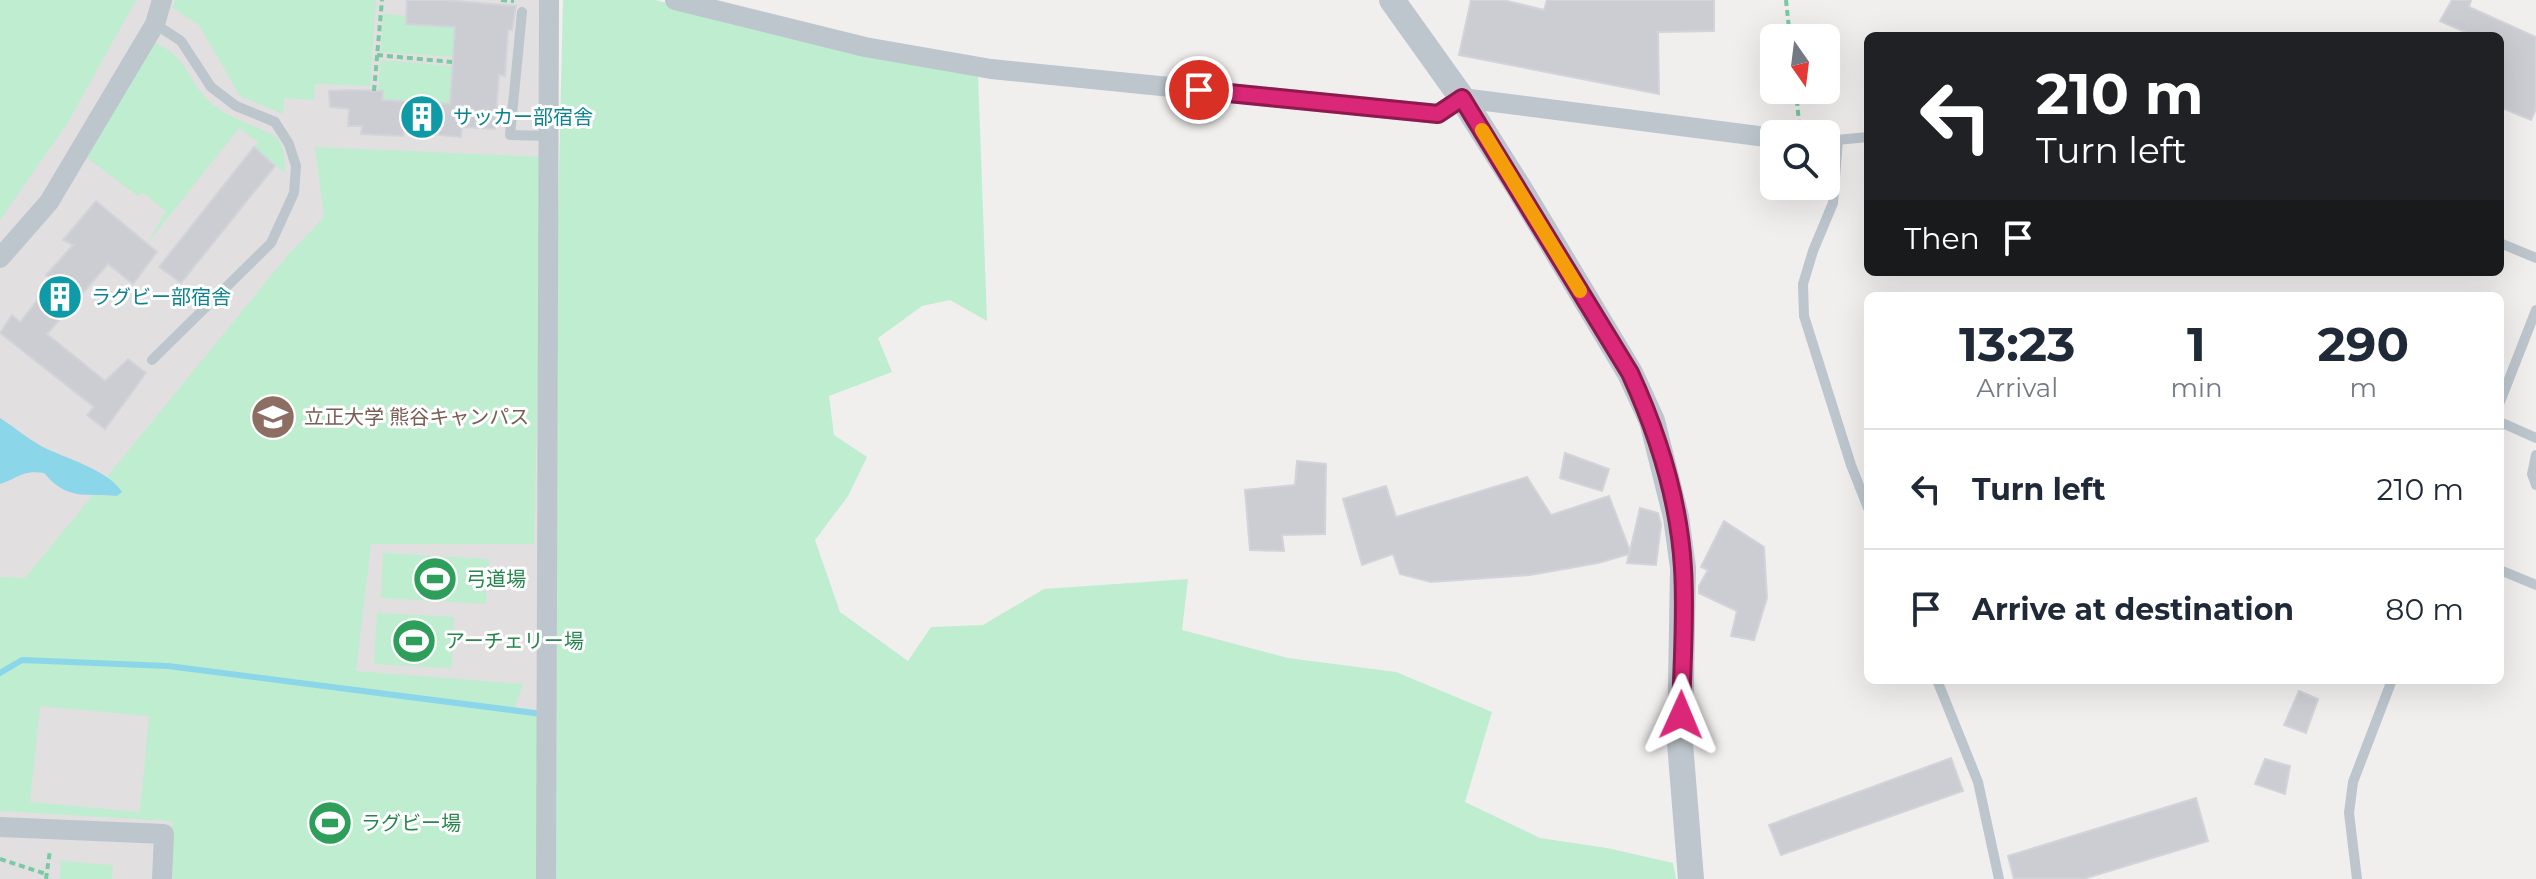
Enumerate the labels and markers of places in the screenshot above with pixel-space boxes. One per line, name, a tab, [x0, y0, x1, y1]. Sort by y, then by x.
pin	[1165, 56, 1233, 124]
building icon: サッカー部宿舎	[398, 93, 446, 141]
place label: サッカー部宿舎	[453, 105, 593, 129]
building icon: ラグビー部宿舎	[36, 273, 84, 321]
place label: ラグビー部宿舎	[91, 285, 231, 309]
school or university icon: 立正大学 熊谷キャンパス	[249, 393, 297, 441]
place label: 立正大学 熊谷キャンパス	[304, 405, 529, 429]
sports icon: 弓道場	[411, 555, 459, 603]
place label: 弓道場	[466, 567, 526, 591]
sports icon: アーチェリー場	[390, 617, 438, 665]
place label: アーチェリー場	[445, 629, 584, 653]
sports icon: ラグビー場	[306, 799, 354, 847]
place label: ラグビー場	[361, 811, 461, 835]

